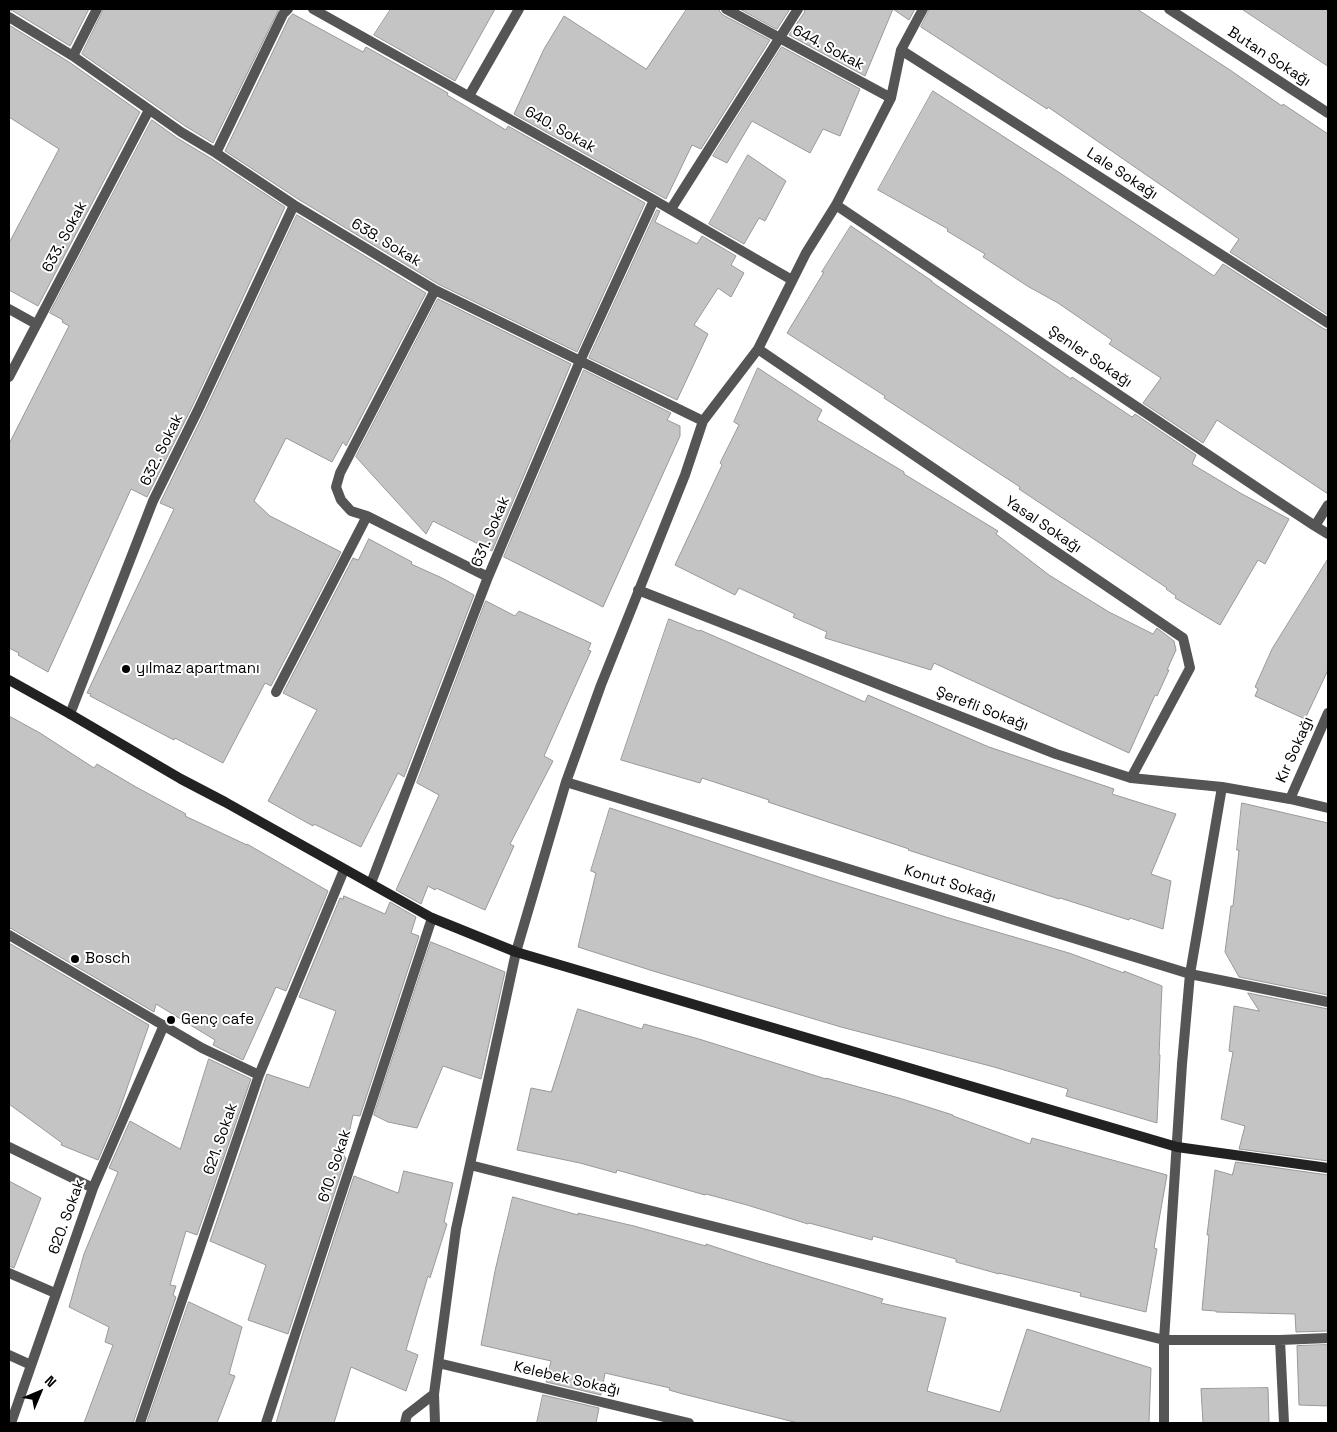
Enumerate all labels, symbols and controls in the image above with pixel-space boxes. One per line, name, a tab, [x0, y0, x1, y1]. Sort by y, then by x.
street label: 644. Sokak	[789, 22, 867, 74]
street label: Butan Sokağı	[1224, 23, 1314, 91]
street label: 640. Sokak	[521, 103, 599, 157]
street label: Lale Sokağı	[1083, 144, 1161, 204]
street label: 633. Sokak	[39, 198, 91, 276]
street label: 638. Sokak	[348, 215, 424, 271]
street label: Şenler Sokağı	[1045, 322, 1135, 392]
street label: 632. Sokak	[137, 411, 187, 489]
street label: Yasal Sokağı	[1001, 493, 1085, 557]
street label: 631. Sokak	[468, 494, 514, 570]
place label: yılmaz apartmanı	[136, 660, 260, 678]
marker: yılmaz apartmanı	[120, 663, 132, 675]
street label: Şerefli Sokağı	[933, 683, 1031, 735]
street label: Kır Sokağı	[1272, 714, 1318, 786]
street label: Konut Sokağı	[902, 861, 998, 907]
place label: Bosch	[85, 950, 130, 968]
marker: Bosch	[69, 953, 81, 965]
place label: Genç cafe	[181, 1011, 254, 1029]
marker: Genç cafe	[165, 1014, 177, 1026]
street label: 621. Sokak	[200, 1101, 242, 1177]
street label: 610. Sokak	[315, 1127, 355, 1205]
street label: 620. Sokak	[45, 1177, 89, 1257]
street label: Kelebek Sokağı	[512, 1358, 622, 1400]
north arrow	[15, 1367, 65, 1417]
text: N	[41, 1372, 60, 1391]

